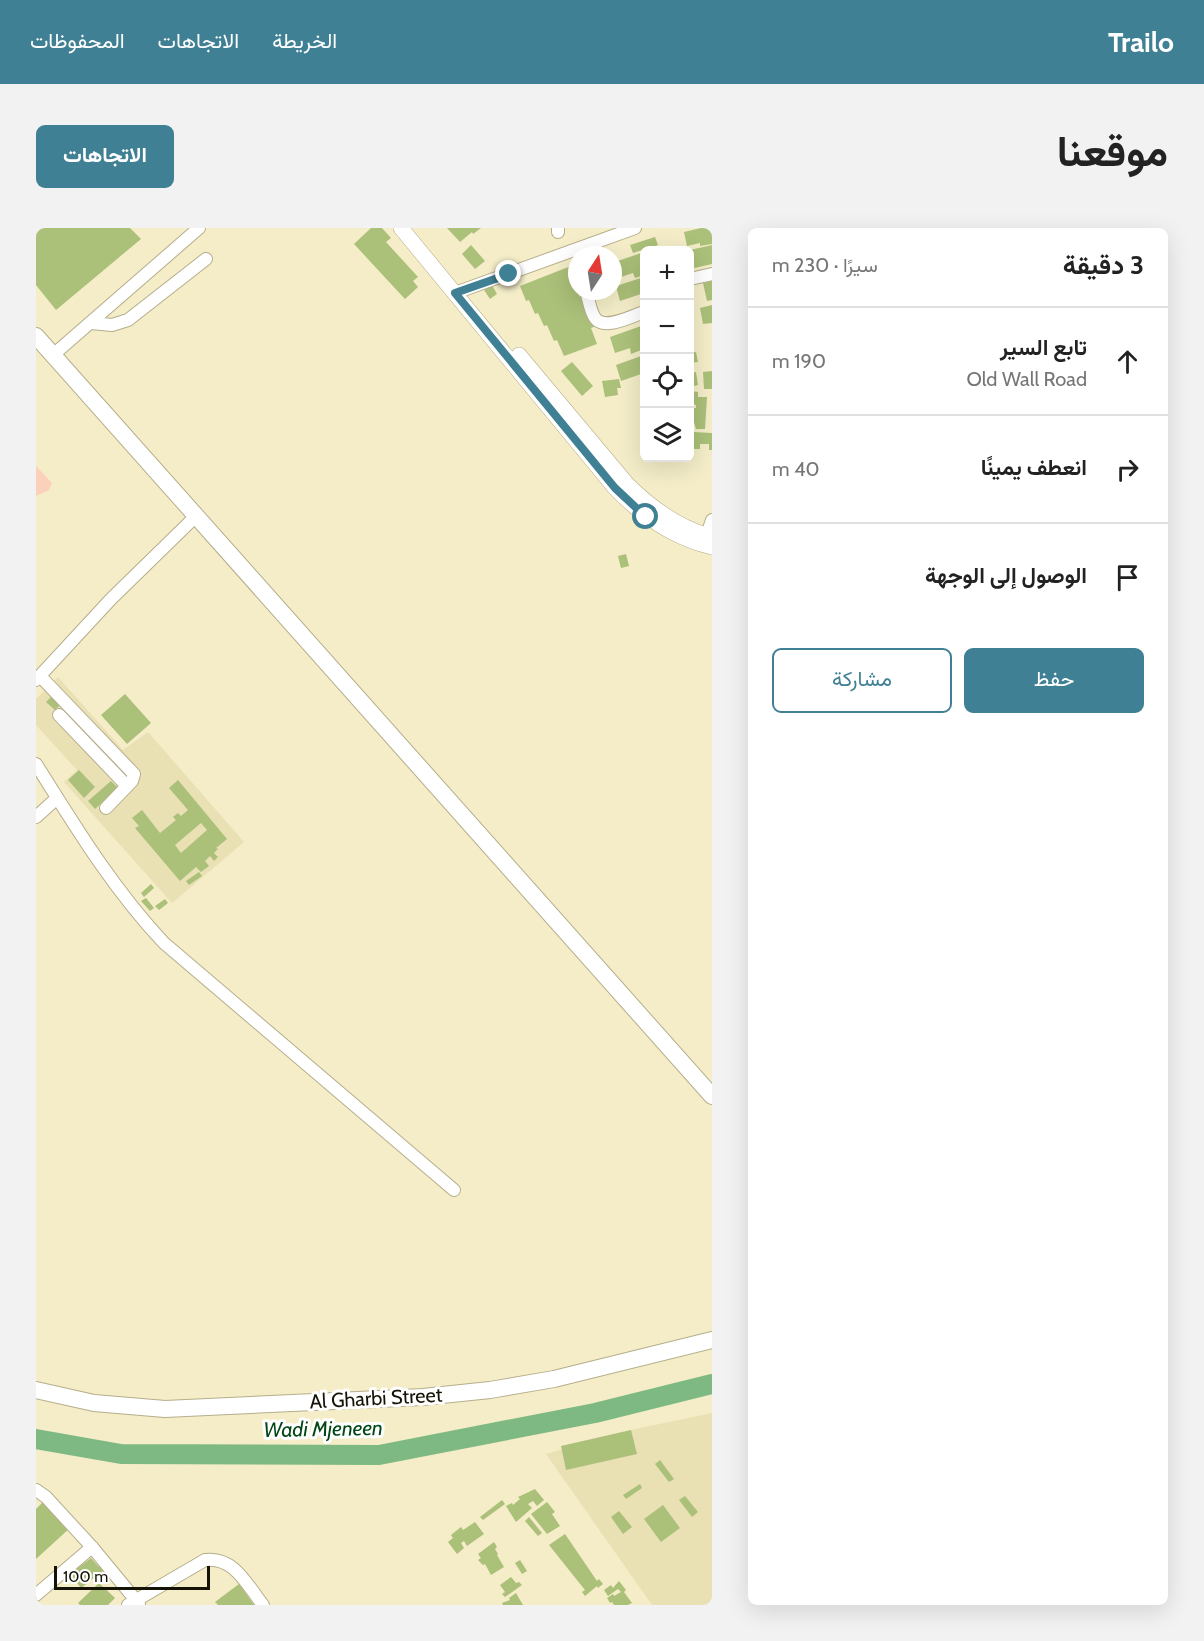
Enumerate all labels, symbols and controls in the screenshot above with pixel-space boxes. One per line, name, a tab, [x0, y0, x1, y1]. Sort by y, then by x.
text: Trailo	[1108, 25, 1174, 59]
text: المحفوظات	[30, 28, 125, 53]
text: الاتجاهات	[158, 28, 239, 53]
text: الخريطة	[272, 28, 337, 53]
button: الاتجاهات	[36, 125, 174, 188]
text: موقعنا	[1057, 125, 1168, 177]
north arrow	[568, 246, 622, 300]
map controls	[640, 246, 694, 462]
button: +	[640, 246, 694, 300]
text: 3 دقيقة	[1063, 249, 1144, 281]
text: سيرًا · 230 m	[772, 253, 878, 277]
route end	[495, 260, 521, 286]
button: −	[640, 300, 694, 354]
text: تابع السير	[1000, 334, 1087, 361]
icon: ahead	[1111, 345, 1144, 378]
text: 190 m	[772, 349, 826, 373]
button: locate	[640, 354, 694, 408]
text: Old Wall Road	[966, 367, 1087, 391]
button: layers	[640, 408, 694, 462]
icon: right	[1111, 453, 1144, 486]
text: انعطف يمينًا	[981, 454, 1087, 481]
text: 40 m	[772, 457, 820, 481]
route start	[632, 503, 658, 529]
icon: arrive	[1111, 561, 1144, 594]
text: الوصول إلى الوجهة	[925, 562, 1087, 589]
button: مشاركة	[772, 648, 952, 713]
button: حفظ	[964, 648, 1144, 713]
street label: Al Gharbi Street	[309, 1383, 443, 1413]
water label: Wadi Mjeneen	[263, 1415, 383, 1443]
scale bar	[54, 1563, 210, 1590]
text: 100 m	[63, 1567, 108, 1586]

